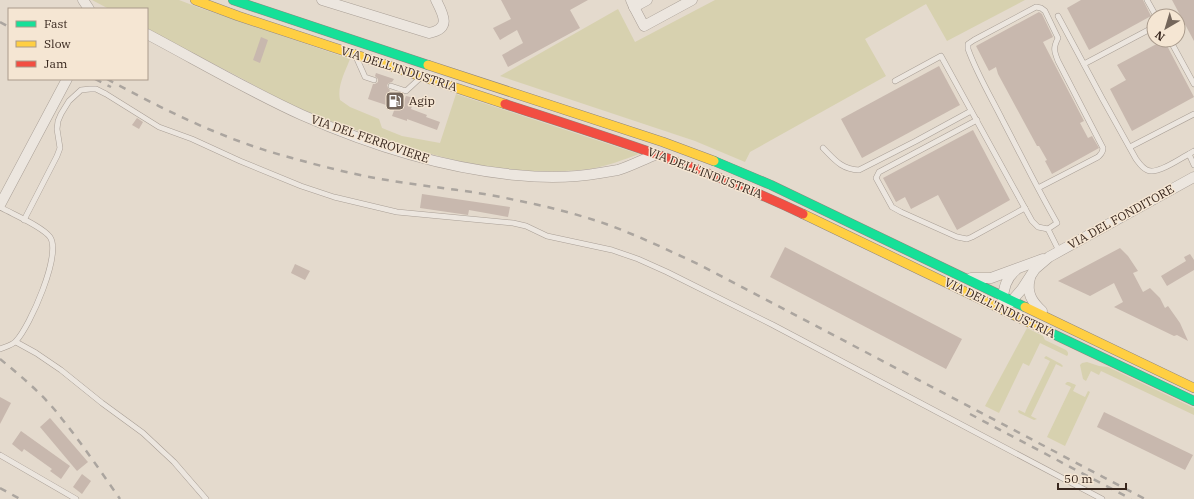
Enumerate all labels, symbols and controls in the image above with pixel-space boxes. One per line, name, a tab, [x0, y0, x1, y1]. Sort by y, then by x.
legend	[8, 8, 148, 80]
north arrow	[1146, 8, 1186, 48]
text: Fast	[44, 16, 68, 31]
text: N	[1152, 28, 1168, 44]
text: Slow	[44, 36, 71, 51]
street label: VIA DELL'INDUSTRIA	[339, 43, 460, 95]
text: Jam	[44, 56, 68, 71]
fuel station icon: Agip	[384, 90, 406, 112]
place label: Agip	[409, 93, 435, 108]
street label: VIA DEL FERROVIERE	[309, 111, 431, 166]
street label: VIA DELL'INDUSTRIA	[646, 144, 765, 202]
street label: VIA DEL FONDITORE	[1065, 181, 1177, 252]
street label: VIA DELL'INDUSTRIA	[942, 274, 1059, 341]
scale bar	[1058, 465, 1126, 491]
text: 50 m	[1064, 471, 1093, 486]

